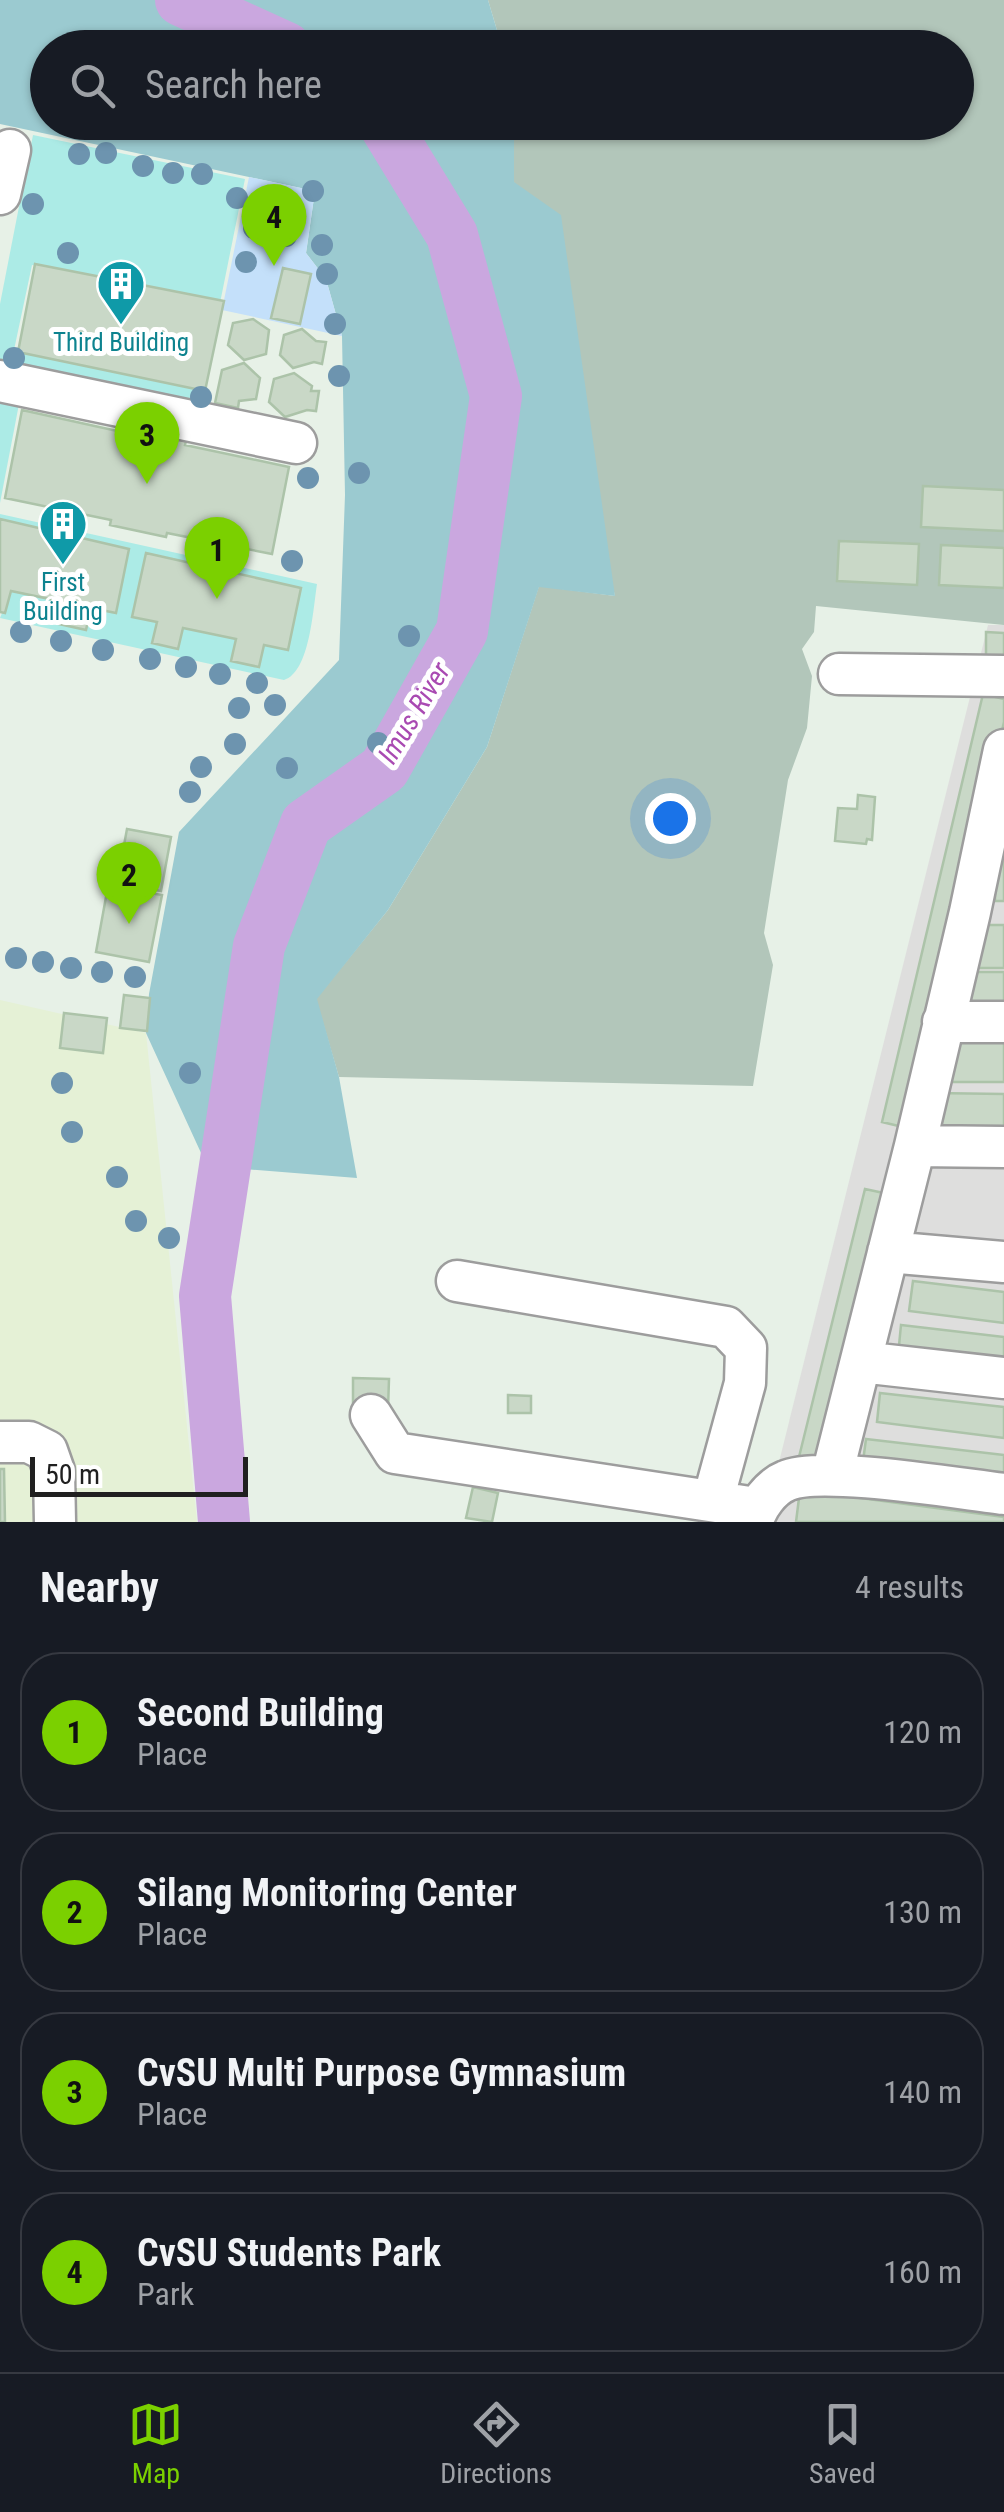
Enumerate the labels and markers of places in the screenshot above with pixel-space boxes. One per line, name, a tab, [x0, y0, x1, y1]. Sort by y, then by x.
pin: 4	[242, 184, 306, 266]
building icon: Third Building	[95, 258, 147, 326]
place label: Third Building	[53, 328, 189, 357]
pin: 3	[114, 402, 180, 484]
building icon: First Building	[37, 498, 89, 566]
pin: 1	[184, 516, 250, 599]
place label: First Building	[23, 568, 103, 626]
pin: 2	[96, 842, 162, 924]

